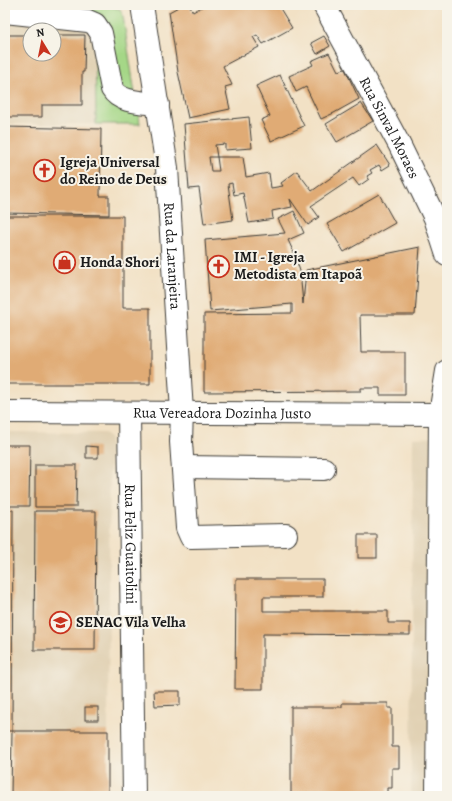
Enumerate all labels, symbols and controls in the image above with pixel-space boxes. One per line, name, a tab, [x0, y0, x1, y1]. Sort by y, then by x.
north arrow	[22, 22, 62, 62]
text: N	[35, 25, 46, 41]
street label: Rua Sinval Moraes	[355, 73, 424, 182]
place label: Igreja Universal do Reino de Deus	[60, 152, 167, 189]
church icon: Igreja Universal do Reino de Deus	[31, 158, 57, 184]
street label: Rua da Laranjeira	[159, 202, 186, 310]
place label: IMI - Igreja Metodista em Itapoã	[234, 247, 363, 284]
shop icon: Honda Shori	[51, 249, 77, 275]
place label: Honda Shori	[80, 252, 160, 272]
church icon: IMI - Igreja Metodista em Itapoã	[205, 253, 231, 279]
street label: Rua Vereadora Dozinha Justo	[133, 403, 311, 423]
street label: Rua Feliz Guaitolini	[120, 484, 141, 604]
school or university icon: SENAC Vila Velha	[48, 609, 74, 635]
place label: SENAC Vila Velha	[76, 612, 187, 632]

